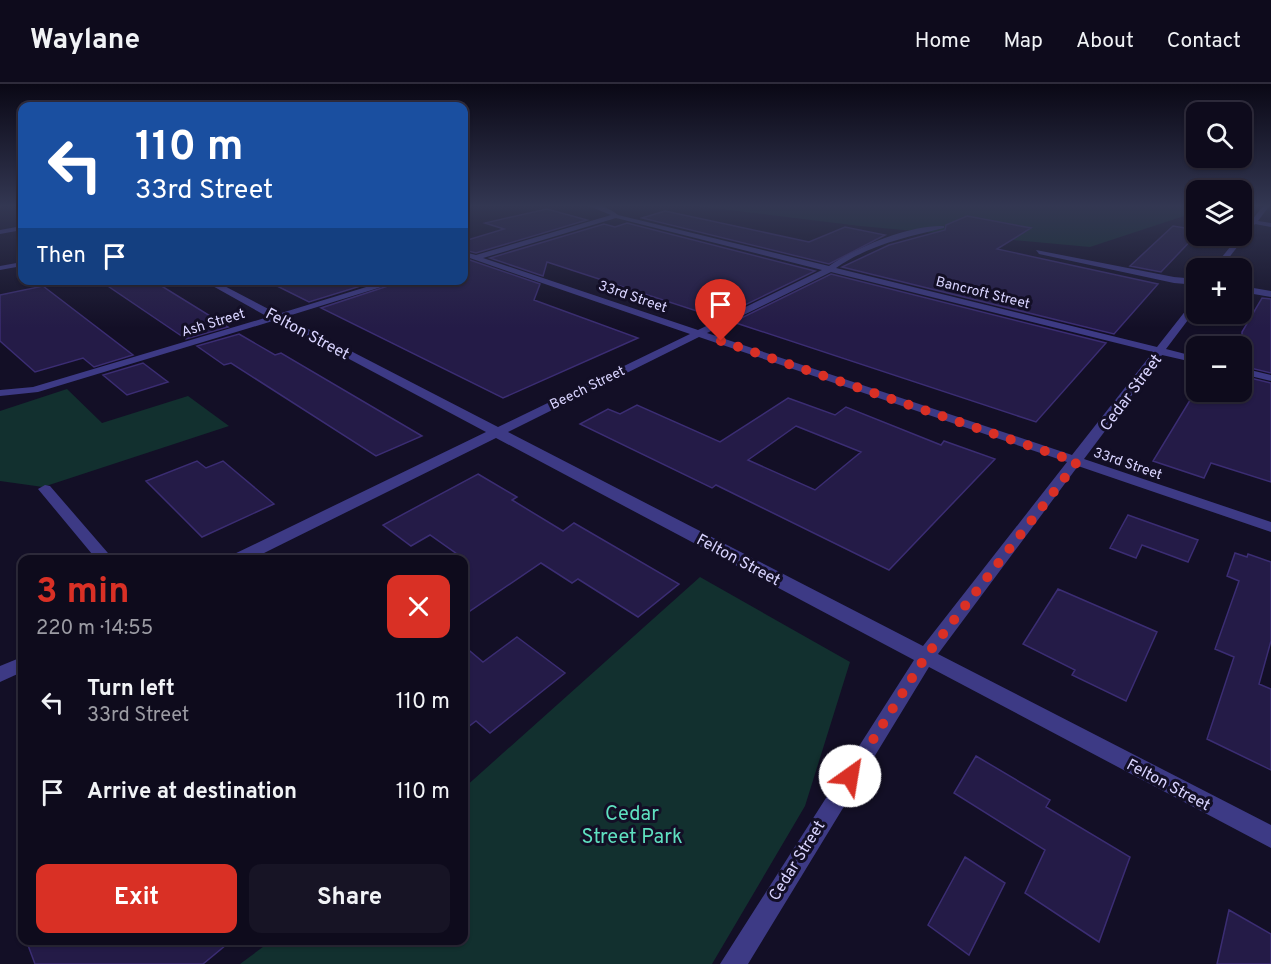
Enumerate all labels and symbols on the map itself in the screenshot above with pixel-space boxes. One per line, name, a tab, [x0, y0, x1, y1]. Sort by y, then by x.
street label: Bancroft Street	[934, 274, 1032, 313]
street label: 33rd Street	[596, 278, 669, 317]
pin	[695, 279, 746, 341]
street label: Felton Street	[262, 304, 352, 365]
street label: Ash Street	[180, 306, 247, 341]
street label: Cedar Street	[1096, 351, 1167, 436]
street label: Beech Street	[547, 363, 628, 414]
street label: 33rd Street	[1091, 445, 1164, 484]
street label: Felton Street	[693, 530, 783, 591]
position arrow	[818, 744, 882, 808]
street label: Felton Street	[1123, 755, 1213, 816]
park label: Cedar Street Park	[581, 802, 683, 851]
street label: Cedar Street	[765, 817, 830, 905]

